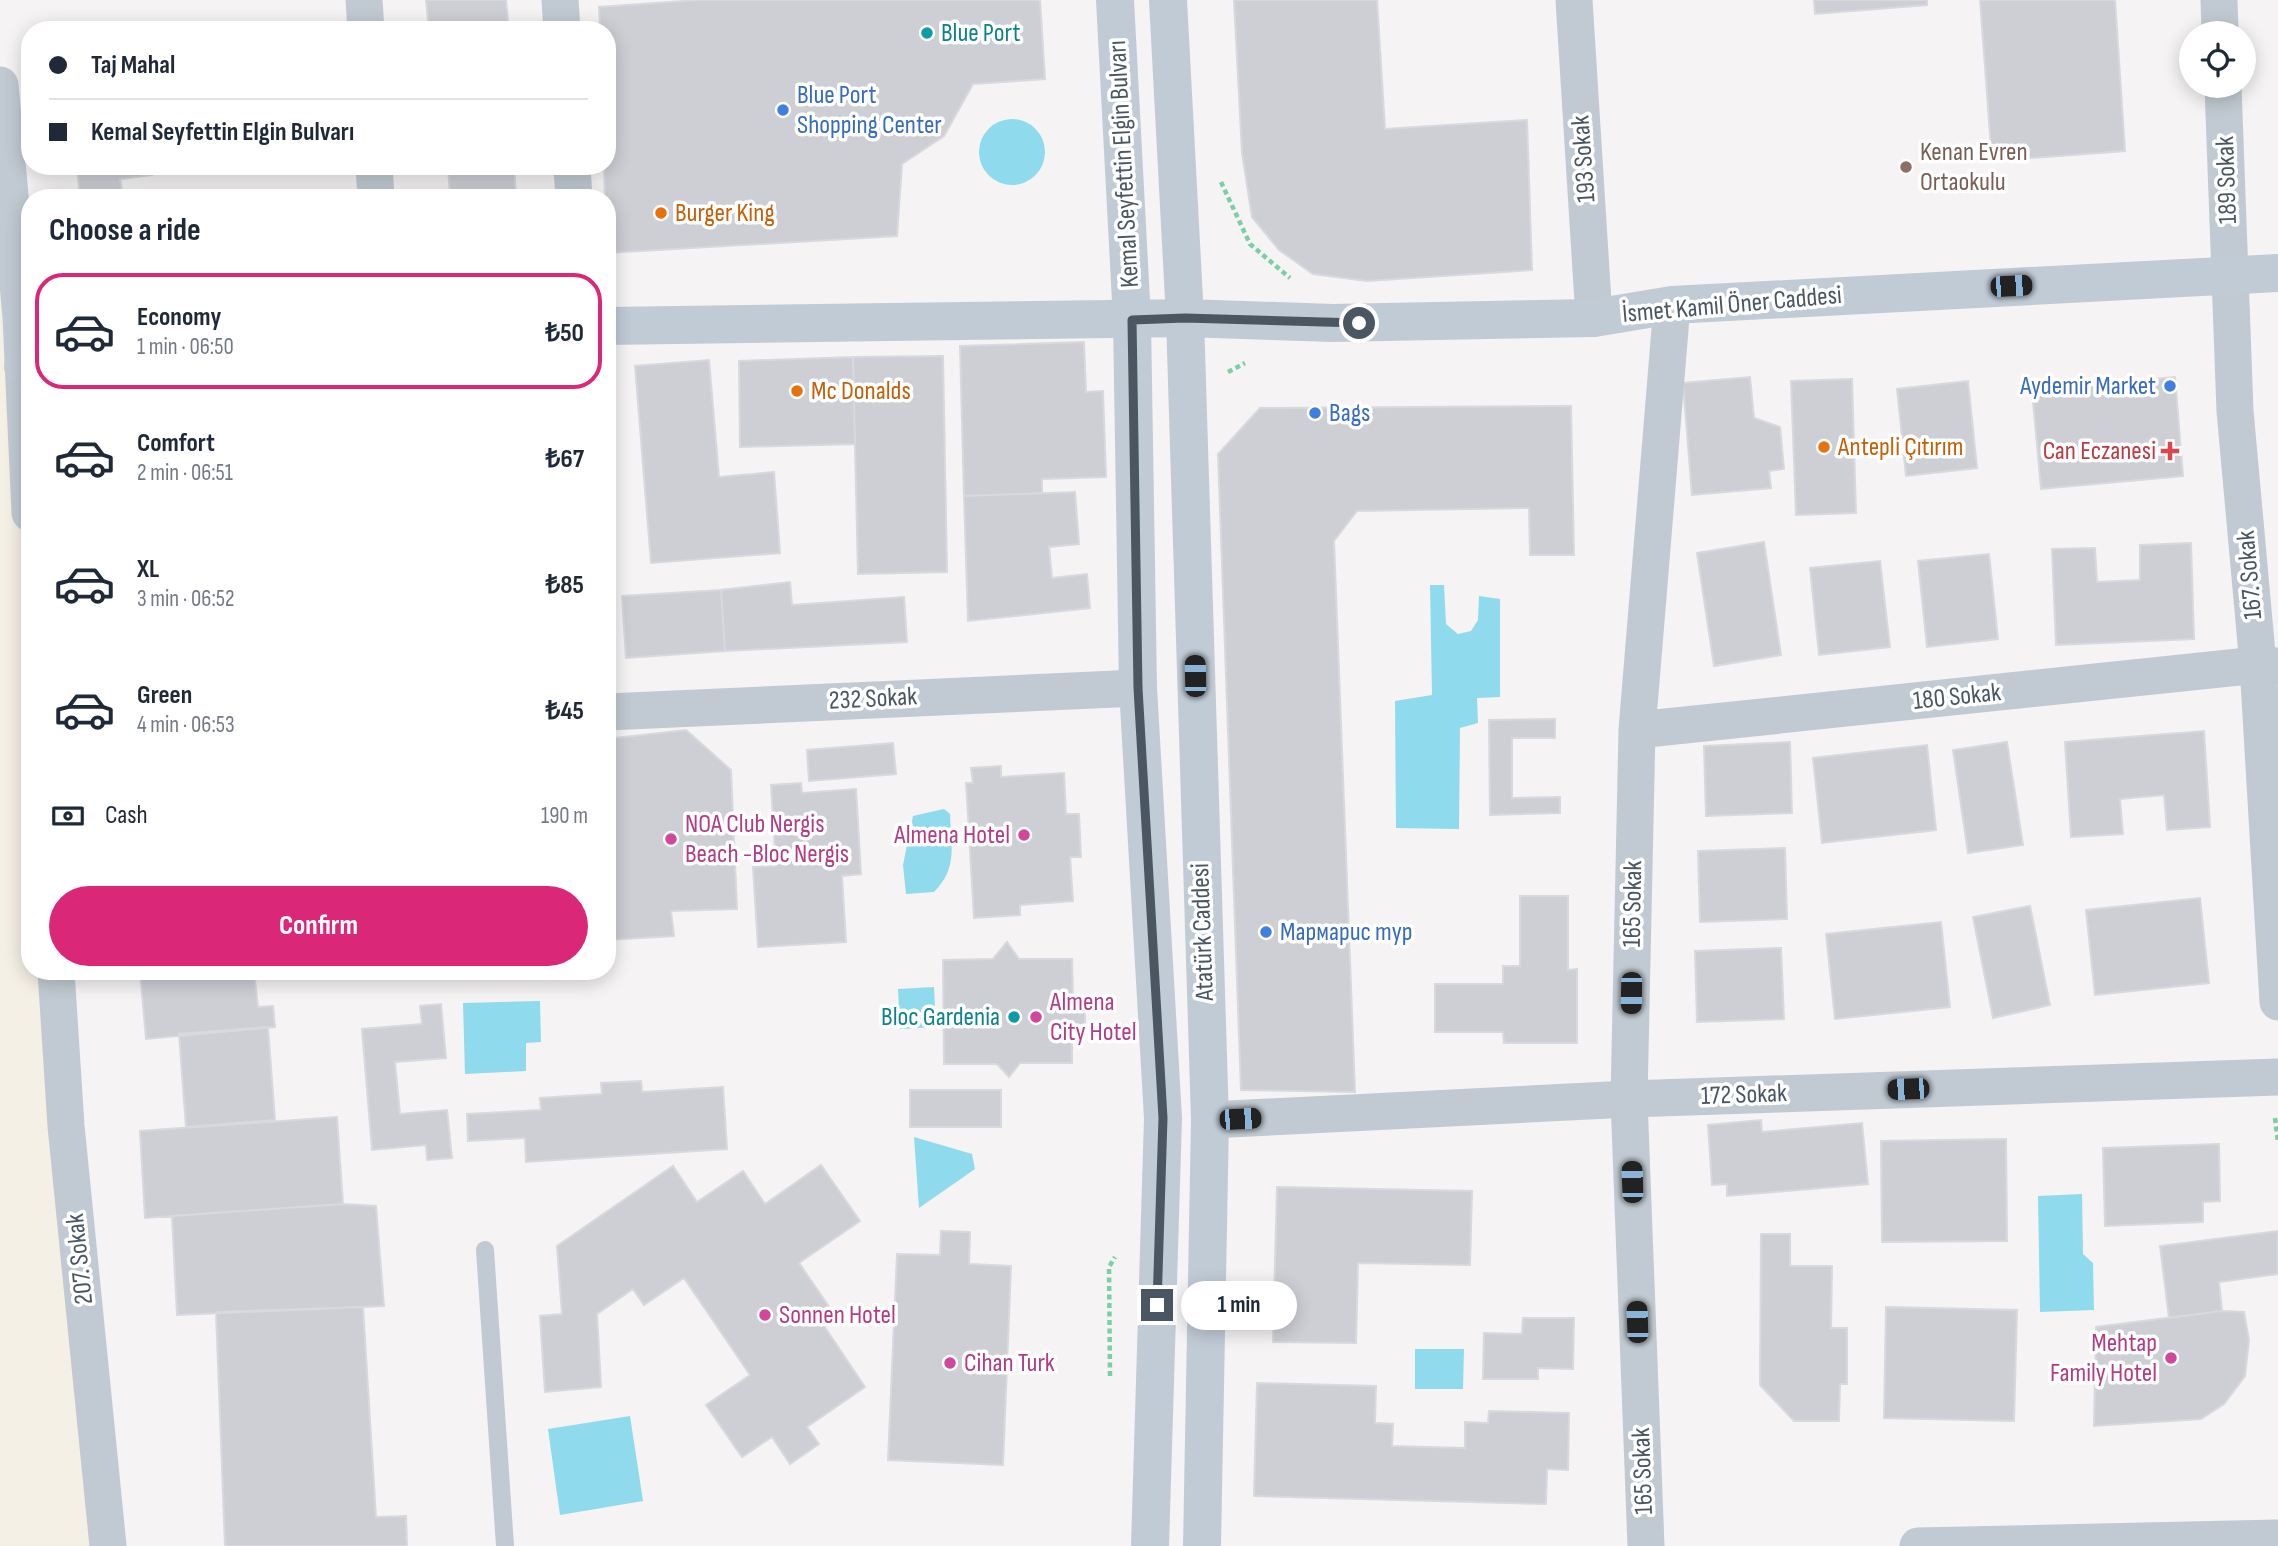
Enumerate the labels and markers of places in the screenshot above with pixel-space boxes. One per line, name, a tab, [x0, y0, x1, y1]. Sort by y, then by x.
place label: Blue Port	[941, 18, 1020, 49]
marker: Blue Port	[919, 25, 935, 41]
place label: Blue Port Shopping Center	[797, 80, 942, 141]
marker: Blue Port Shopping Center	[775, 102, 791, 118]
place label: Kenan Evren Ortaokulu	[1920, 137, 2028, 198]
marker: Kenan Evren Ortaokulu	[1898, 159, 1914, 175]
place label: Burger King	[675, 198, 775, 229]
marker: Burger King	[653, 205, 669, 221]
place label: Aydemir Market	[2019, 371, 2156, 402]
place label: Mc Donalds	[811, 376, 911, 407]
marker: Aydemir Market	[2162, 378, 2178, 394]
marker: Mc Donalds	[789, 383, 805, 399]
place label: Bags	[1329, 398, 1370, 429]
marker: Bags	[1307, 405, 1323, 421]
place label: Antepli Çıtırım	[1837, 432, 1963, 463]
place label: Can Eczanesi	[2043, 436, 2156, 467]
marker: Antepli Çıtırım	[1816, 439, 1832, 455]
marker: Can Eczanesi	[2162, 443, 2178, 459]
place label: NOA Club Nergis Beach -Bloc Nergis	[685, 809, 849, 870]
place label: Almena Hotel	[893, 820, 1010, 851]
marker: Almena Hotel	[1016, 827, 1032, 843]
marker: NOA Club Nergis Beach -Bloc Nergis	[663, 831, 679, 847]
place label: Мармарис тур	[1280, 917, 1413, 948]
marker: Мармарис тур	[1258, 924, 1274, 940]
place label: Almena City Hotel	[1049, 987, 1137, 1048]
place label: Bloc Gardenia	[881, 1002, 1000, 1033]
marker: Bloc Gardenia	[1006, 1009, 1022, 1025]
marker: Almena City Hotel	[1028, 1009, 1044, 1025]
place label: Sonnen Hotel	[779, 1300, 896, 1331]
marker: Sonnen Hotel	[757, 1307, 773, 1323]
place label: Mehtap Family Hotel	[2050, 1328, 2157, 1389]
place label: Cihan Turk	[964, 1348, 1055, 1379]
marker: Mehtap Family Hotel	[2163, 1350, 2179, 1366]
marker: Cihan Turk	[942, 1355, 958, 1371]

